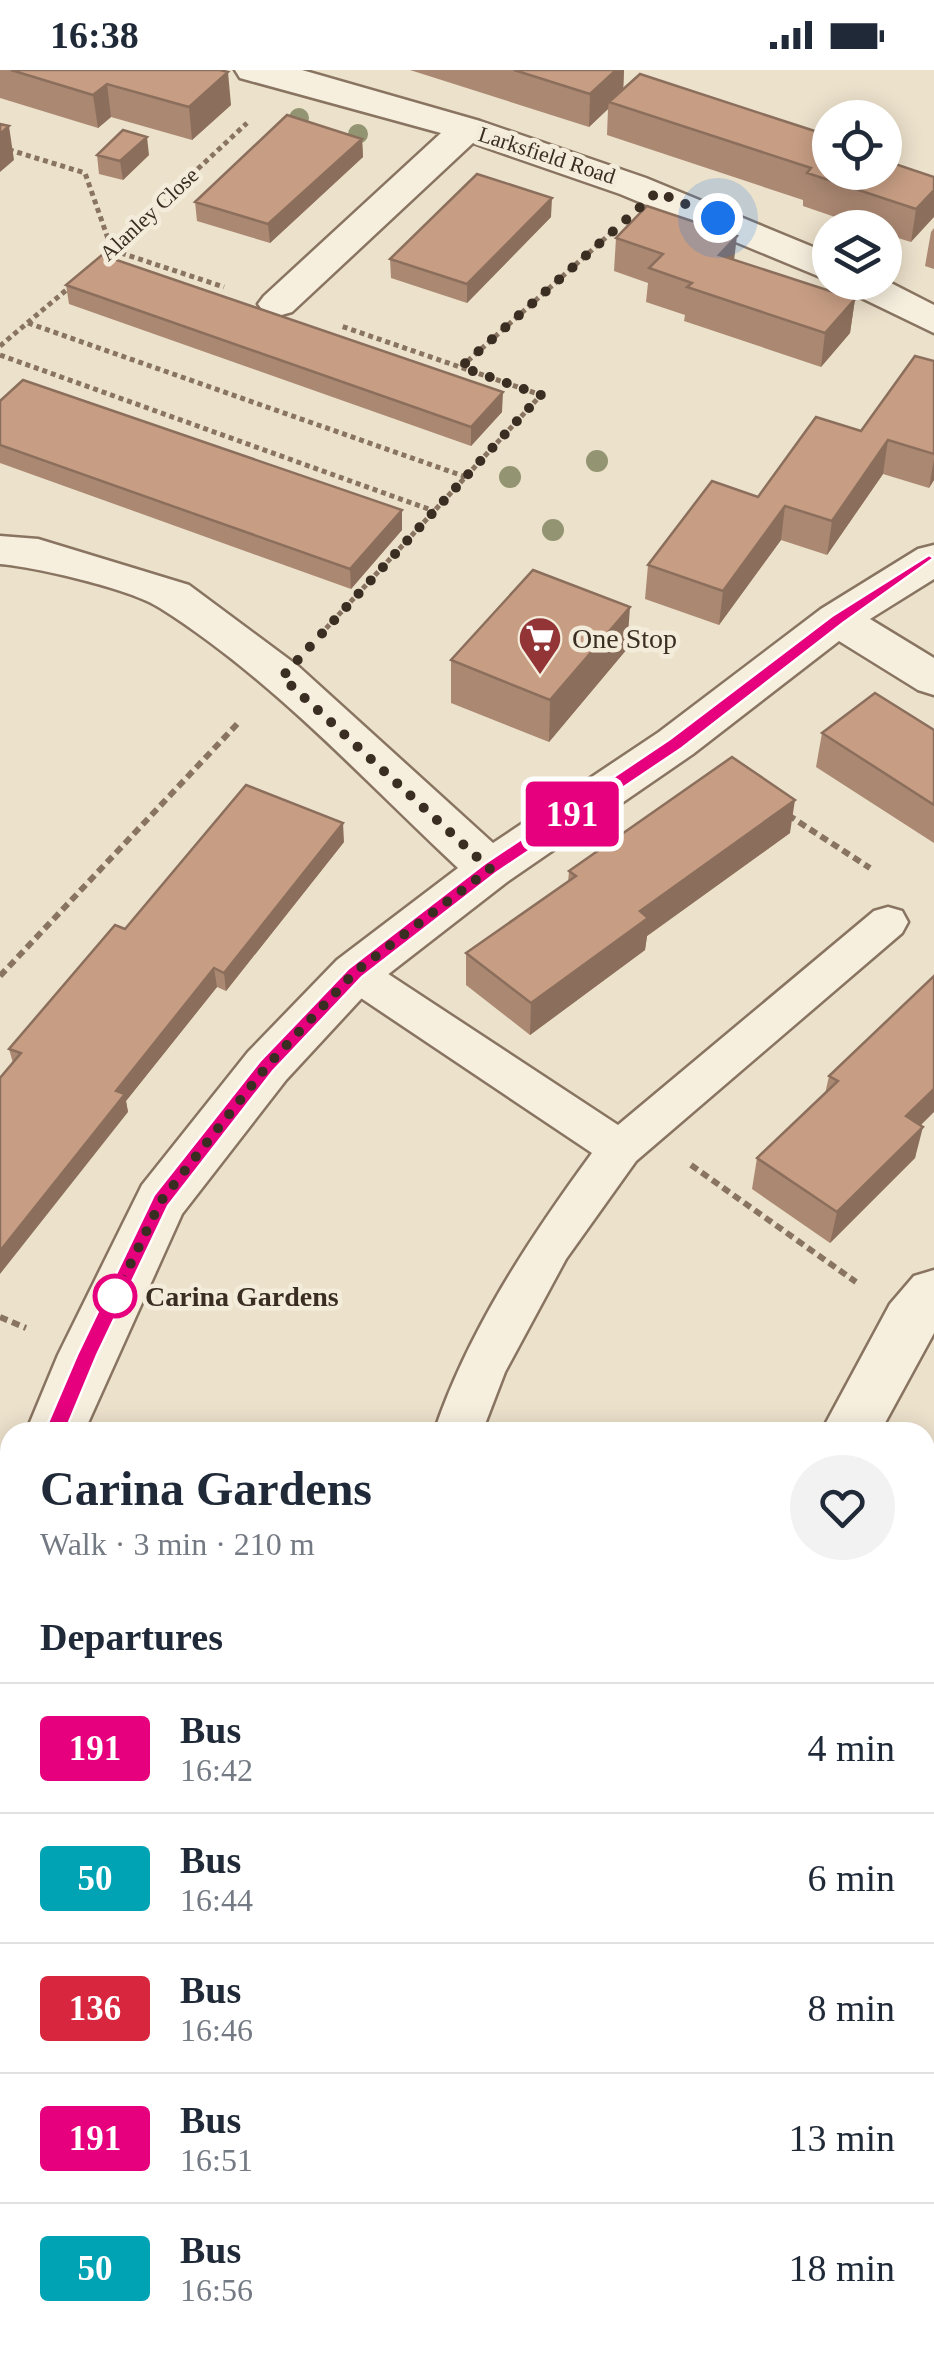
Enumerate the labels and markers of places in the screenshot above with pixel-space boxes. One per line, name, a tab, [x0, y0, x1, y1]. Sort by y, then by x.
supermarket icon: One Stop	[517, 615, 563, 676]
place label: One Stop	[572, 623, 677, 654]
marker: Carina Gardens	[94, 1275, 136, 1317]
place label: Carina Gardens	[145, 1281, 339, 1312]

